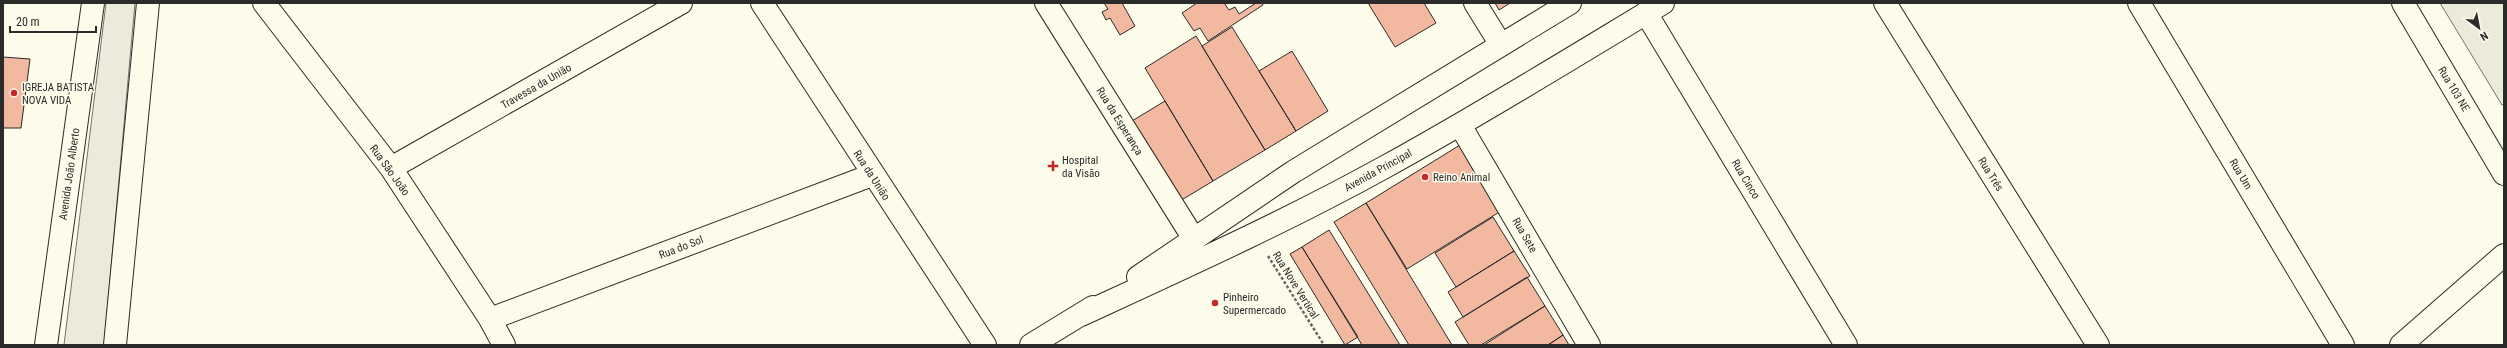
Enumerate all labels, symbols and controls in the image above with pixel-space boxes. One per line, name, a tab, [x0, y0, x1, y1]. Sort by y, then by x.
scale bar	[10, 8, 96, 34]
north arrow	[2459, 8, 2499, 48]
text: 20 m	[16, 15, 40, 29]
text: N	[2478, 29, 2490, 43]
street label: Travessa da União	[499, 61, 574, 112]
street label: Rua 103 NE	[2435, 64, 2472, 115]
place label: IGREJA BATISTA NOVA VIDA	[22, 81, 95, 107]
street label: Rua da Esperança	[1094, 85, 1146, 158]
marker: IGREJA BATISTA NOVA VIDA	[9, 88, 19, 98]
street label: Avenida João Alberto	[57, 127, 82, 221]
street label: Rua São João	[367, 142, 413, 199]
street label: Avenida Principal	[1342, 147, 1414, 194]
street label: Rua da União	[851, 148, 893, 203]
place label: Hospital da Visão	[1062, 154, 1100, 180]
street label: Rua Três	[1975, 155, 2006, 194]
street label: Rua Cinco	[1729, 157, 1763, 202]
street label: Rua Um	[2226, 157, 2255, 192]
marker: Hospital da Visão	[1047, 160, 1059, 172]
place label: Reino Animal	[1433, 171, 1490, 184]
marker: Reino Animal	[1420, 172, 1430, 182]
street label: Rua Sete	[1509, 215, 1540, 255]
street label: Rua do Sol	[657, 233, 705, 262]
street label: Rua Nove Vertical	[1270, 249, 1321, 321]
place label: Pinheiro Supermercado	[1223, 291, 1286, 317]
marker: Pinheiro Supermercado	[1210, 298, 1220, 308]

